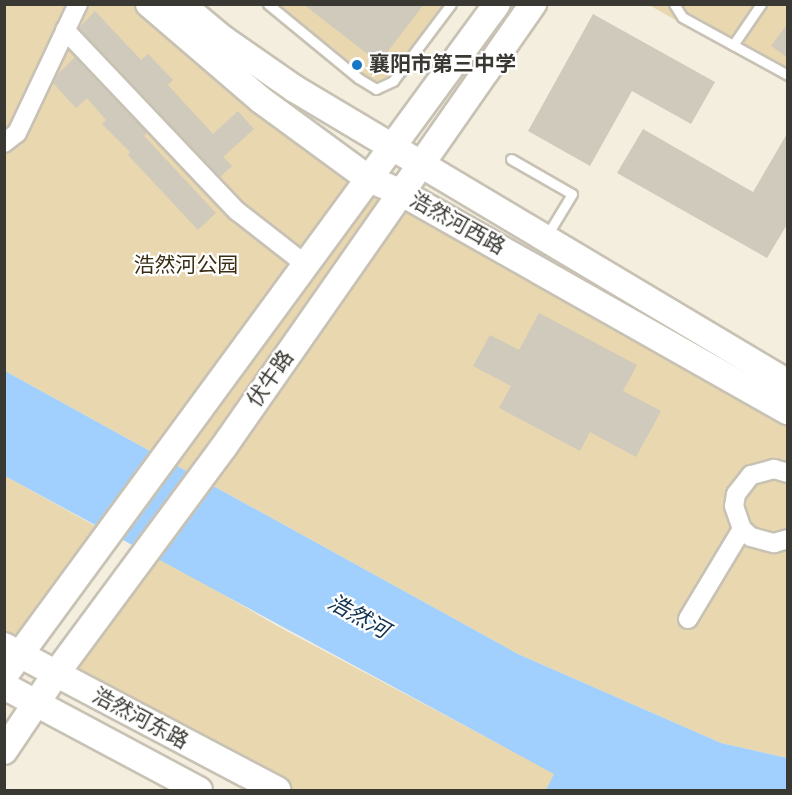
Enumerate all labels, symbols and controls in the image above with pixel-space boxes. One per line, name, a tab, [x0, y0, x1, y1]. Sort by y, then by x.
place label: 襄阳市第三中学	[369, 52, 516, 78]
marker: 襄阳市第三中学	[350, 58, 364, 72]
street label: 浩然河西路	[405, 188, 509, 260]
park label: 浩然河公园	[134, 253, 238, 279]
street label: 伏牛路	[243, 346, 299, 412]
water label: 浩然河	[323, 589, 393, 645]
street label: 浩然河东路	[88, 683, 192, 755]

